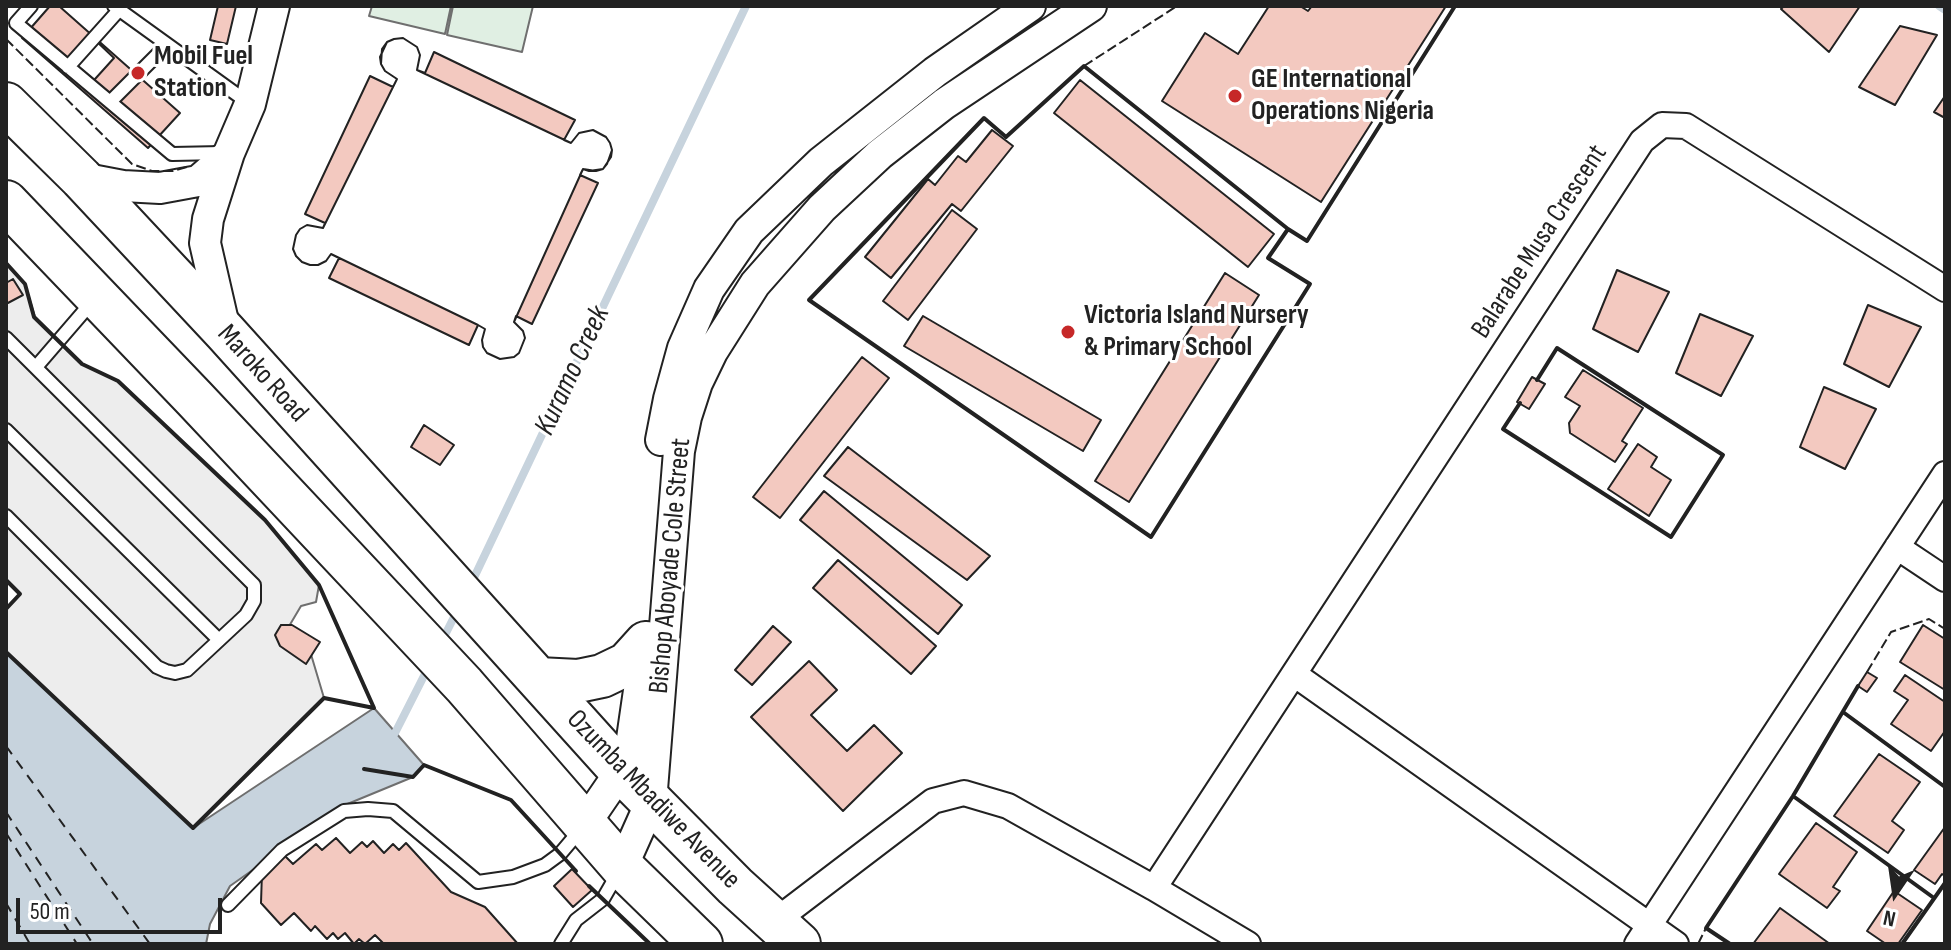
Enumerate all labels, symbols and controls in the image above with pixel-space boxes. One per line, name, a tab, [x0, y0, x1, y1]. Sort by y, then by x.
place label: Mobil Fuel Station	[154, 40, 253, 106]
place label: GE International Operations Nigeria	[1251, 63, 1434, 129]
marker: Mobil Fuel Station	[129, 64, 147, 82]
marker: GE International Operations Nigeria	[1226, 87, 1244, 105]
street label: Balarabe Musa Crescent	[1465, 139, 1615, 345]
place label: Victoria Island Nursery & Primary School	[1084, 299, 1309, 365]
water label: Kuramo Creek	[528, 301, 618, 441]
street label: Maroko Road	[210, 318, 314, 430]
marker: Victoria Island Nursery & Primary School	[1059, 323, 1077, 341]
street label: Bishop Aboyade Cole Street	[643, 437, 699, 695]
street label: Ozumba Mbadiwe Avenue	[559, 703, 747, 897]
north arrow	[1855, 854, 1935, 934]
scale bar	[20, 882, 226, 932]
text: 50 m	[30, 897, 70, 926]
text: N	[1881, 903, 1898, 932]

